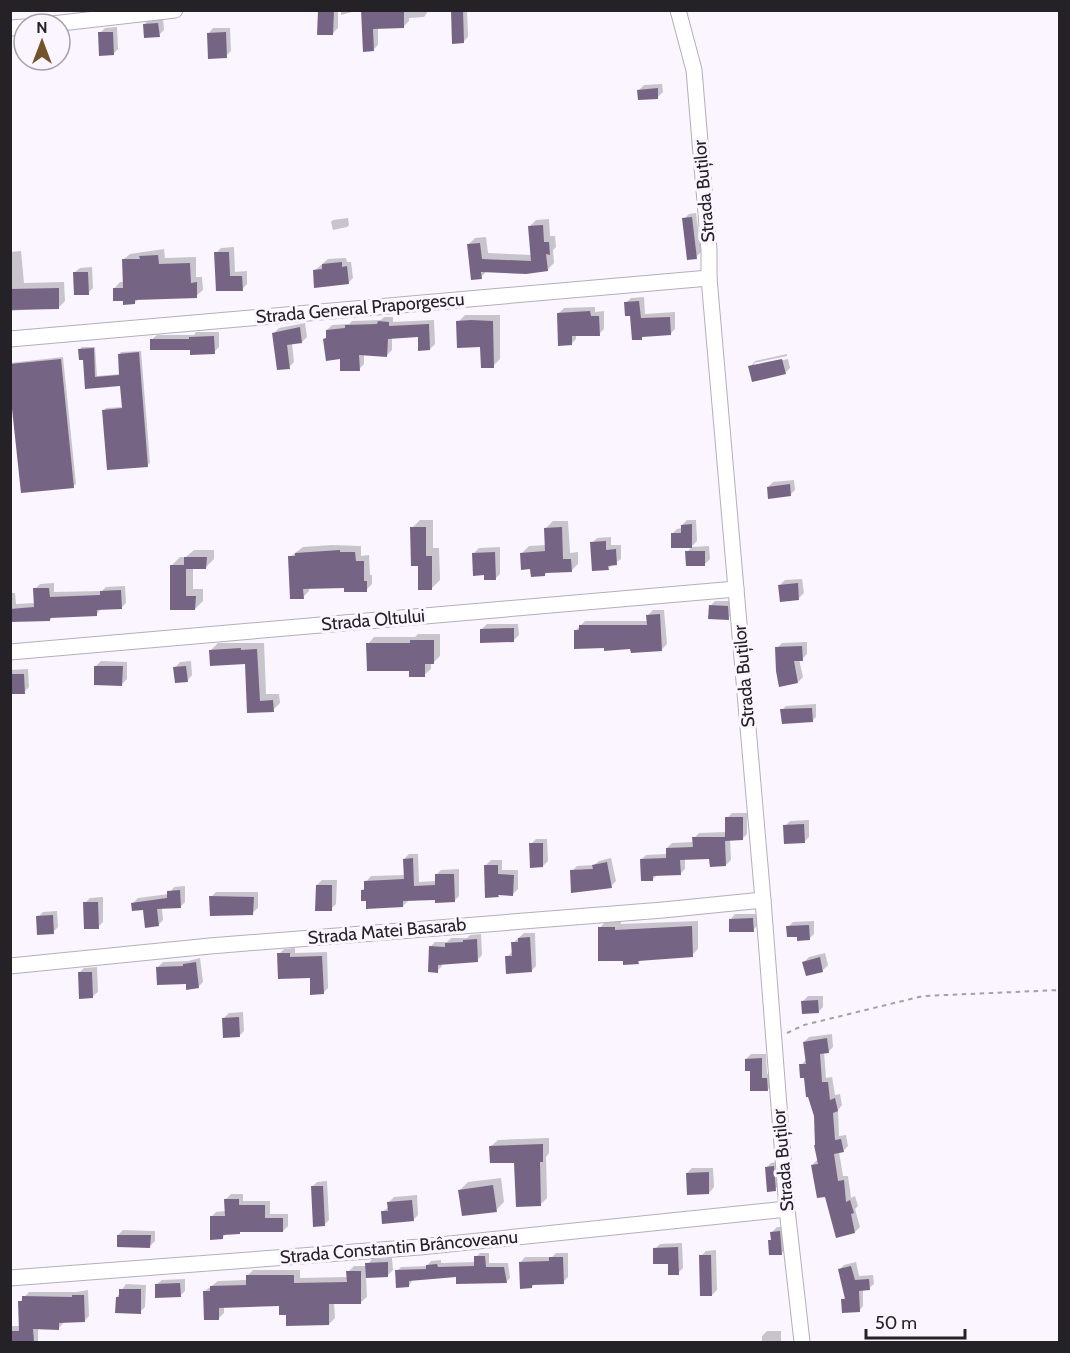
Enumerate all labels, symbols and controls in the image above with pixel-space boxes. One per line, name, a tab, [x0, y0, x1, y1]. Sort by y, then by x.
north arrow	[12, 12, 72, 72]
text: N	[36, 18, 48, 37]
street label: Strada Buților	[689, 138, 720, 243]
street label: Strada General Praporgescu	[255, 288, 465, 328]
street label: Strada Oltului	[320, 605, 426, 635]
street label: Strada Buților	[729, 623, 760, 728]
street label: Strada Matei Basarab	[307, 913, 467, 949]
street label: Strada Buților	[768, 1107, 799, 1212]
street label: Strada Constantin Brâncoveanu	[279, 1226, 519, 1268]
scale bar	[866, 1302, 965, 1340]
text: 50 m	[875, 1312, 917, 1334]

